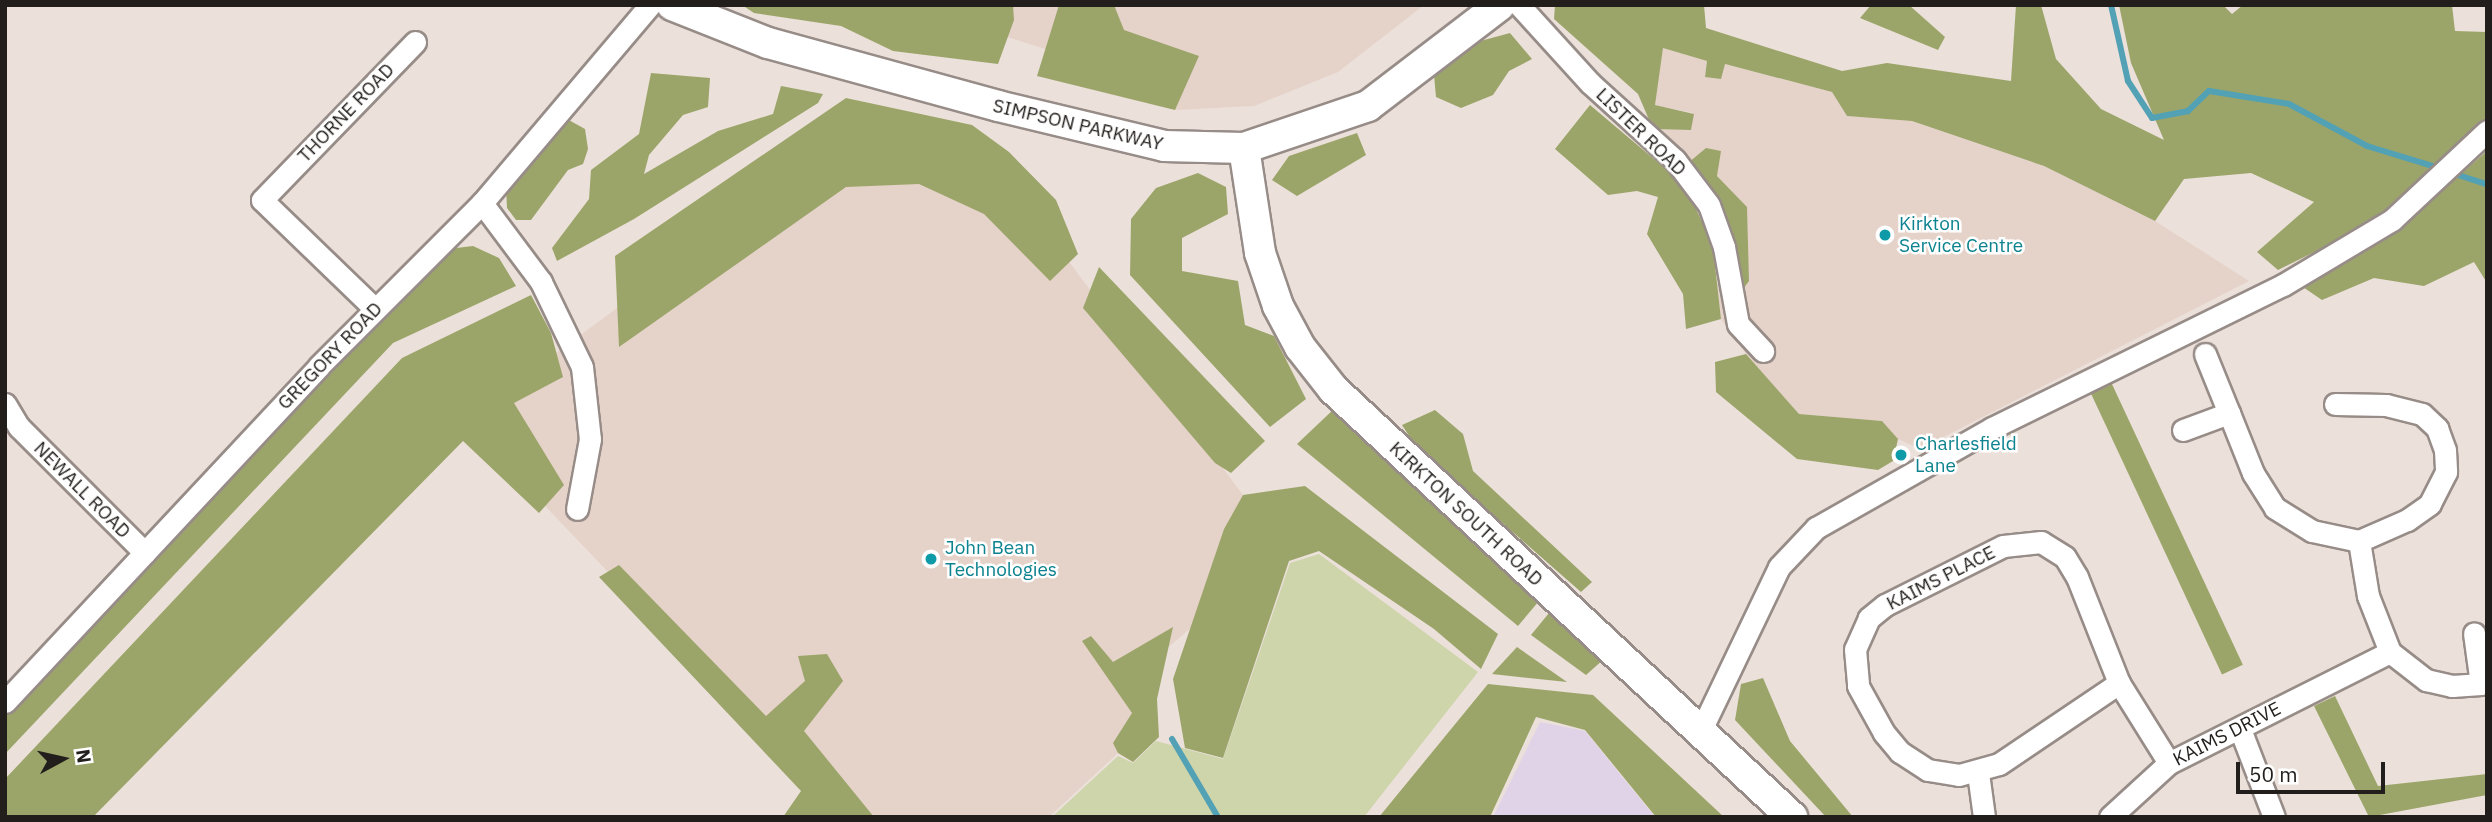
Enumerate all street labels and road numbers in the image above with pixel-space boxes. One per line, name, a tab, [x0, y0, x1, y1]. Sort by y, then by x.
street label: THORNE ROAD	[293, 59, 399, 167]
street label: LISTER ROAD	[1591, 83, 1691, 181]
street label: SIMPSON PARKWAY	[991, 94, 1165, 156]
street label: GREGORY ROAD	[273, 298, 387, 414]
street label: NEWALL ROAD	[29, 437, 135, 543]
street label: KIRKTON SOUTH ROAD	[1385, 437, 1547, 591]
street label: KAIMS PLACE	[1883, 541, 1999, 615]
street label: KAIMS DRIVE	[2169, 697, 2285, 771]

